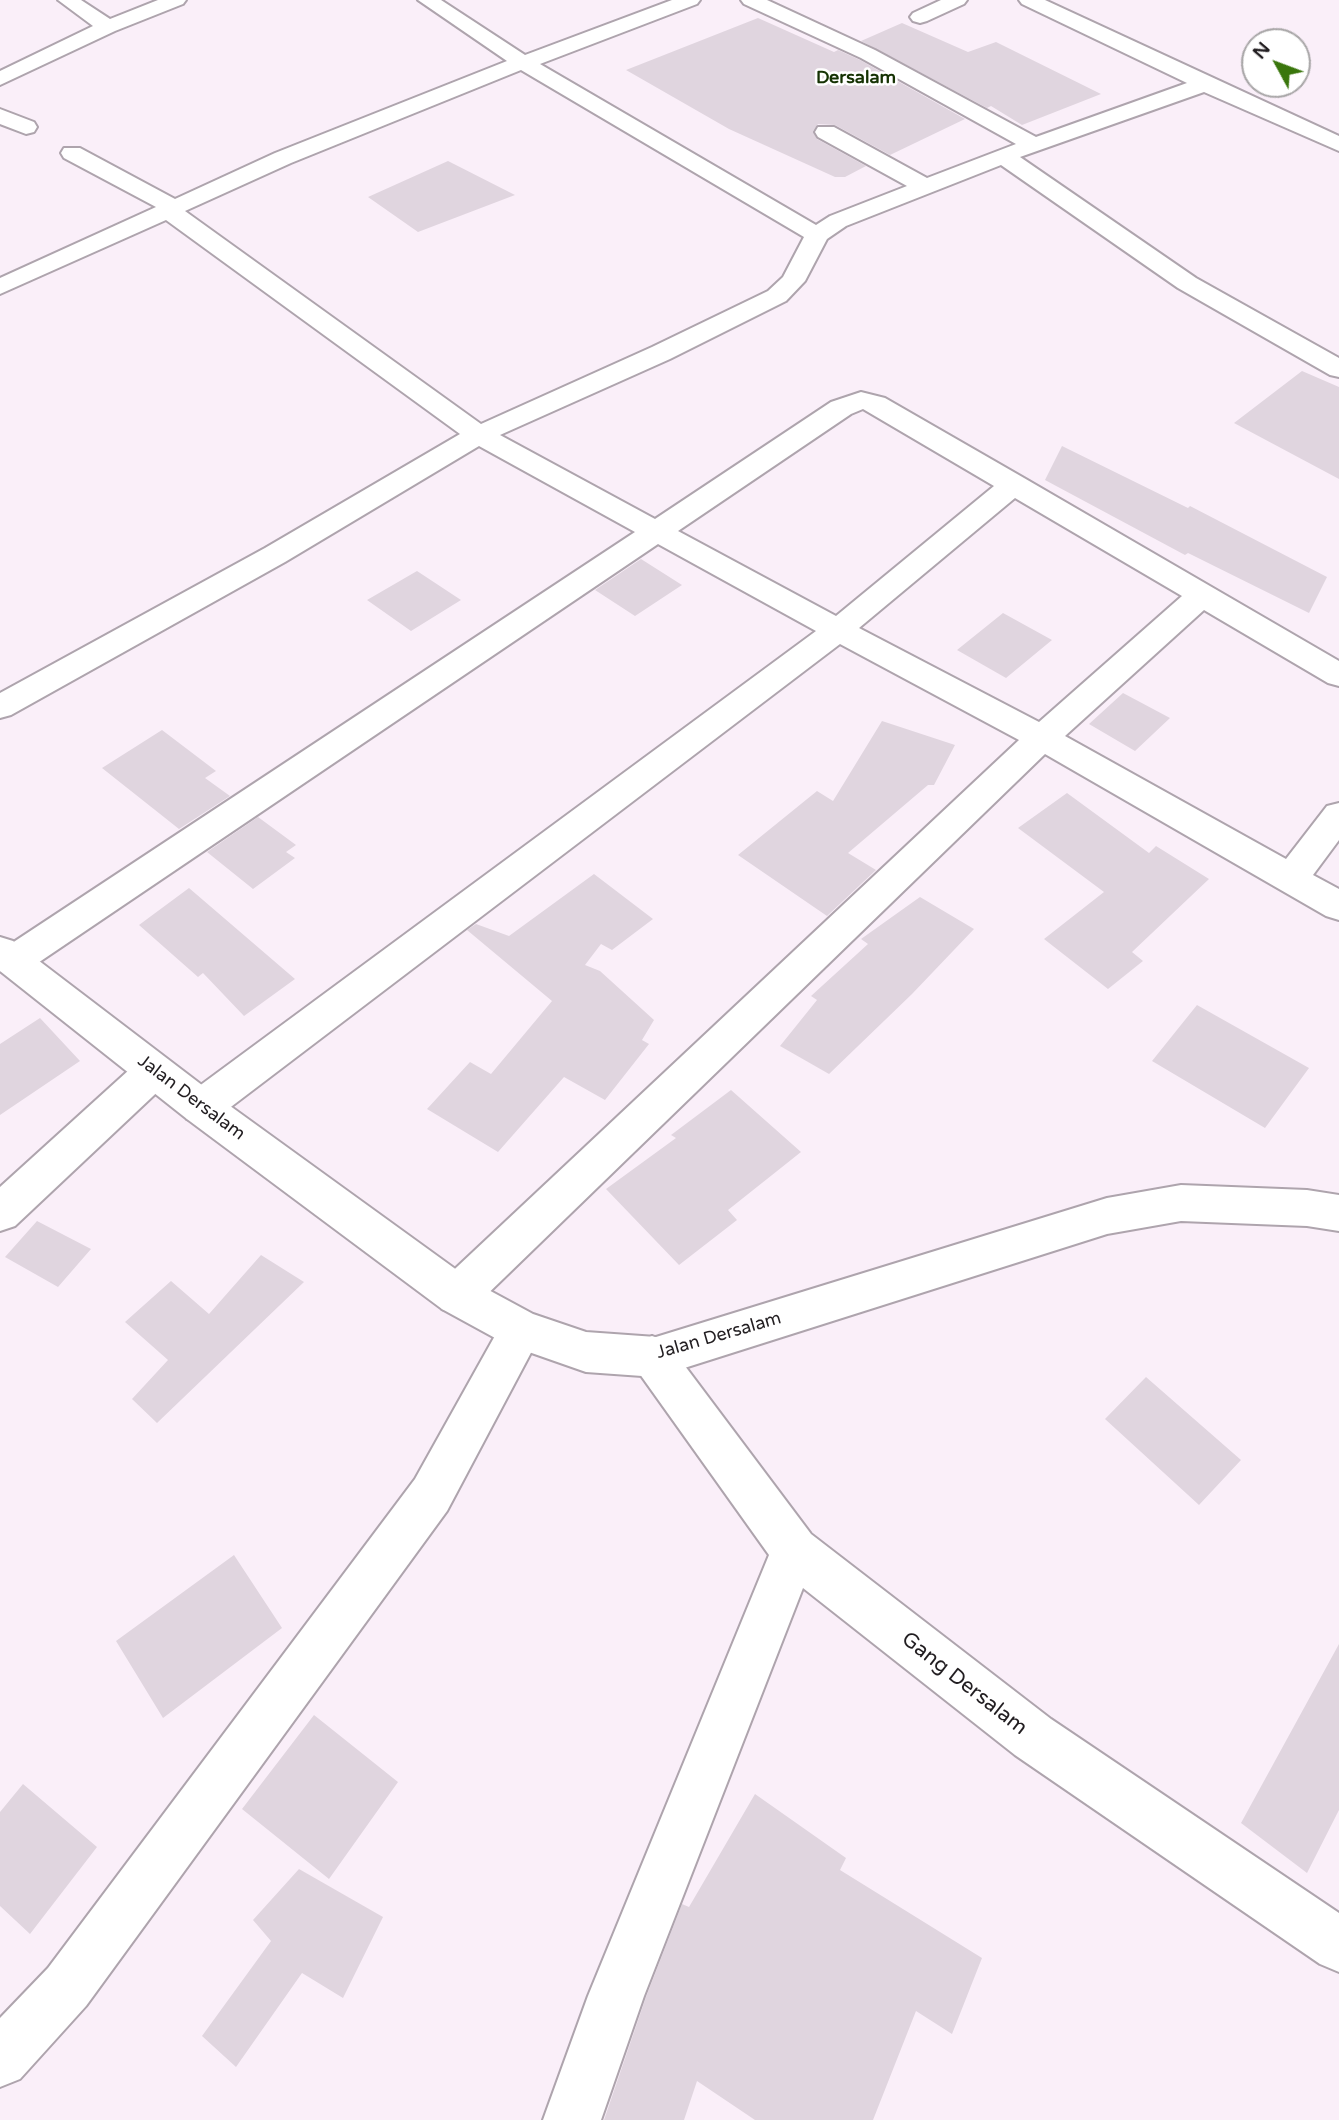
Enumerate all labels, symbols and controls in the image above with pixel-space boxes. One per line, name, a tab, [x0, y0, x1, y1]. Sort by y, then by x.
north arrow	[1241, 28, 1311, 98]
text: N	[1248, 38, 1275, 64]
district label: Dersalam	[816, 67, 896, 89]
street label: Jalan Dersalam	[133, 1051, 249, 1145]
street label: Jalan Dersalam	[654, 1308, 784, 1364]
street label: Gang Dersalam	[896, 1627, 1032, 1741]

